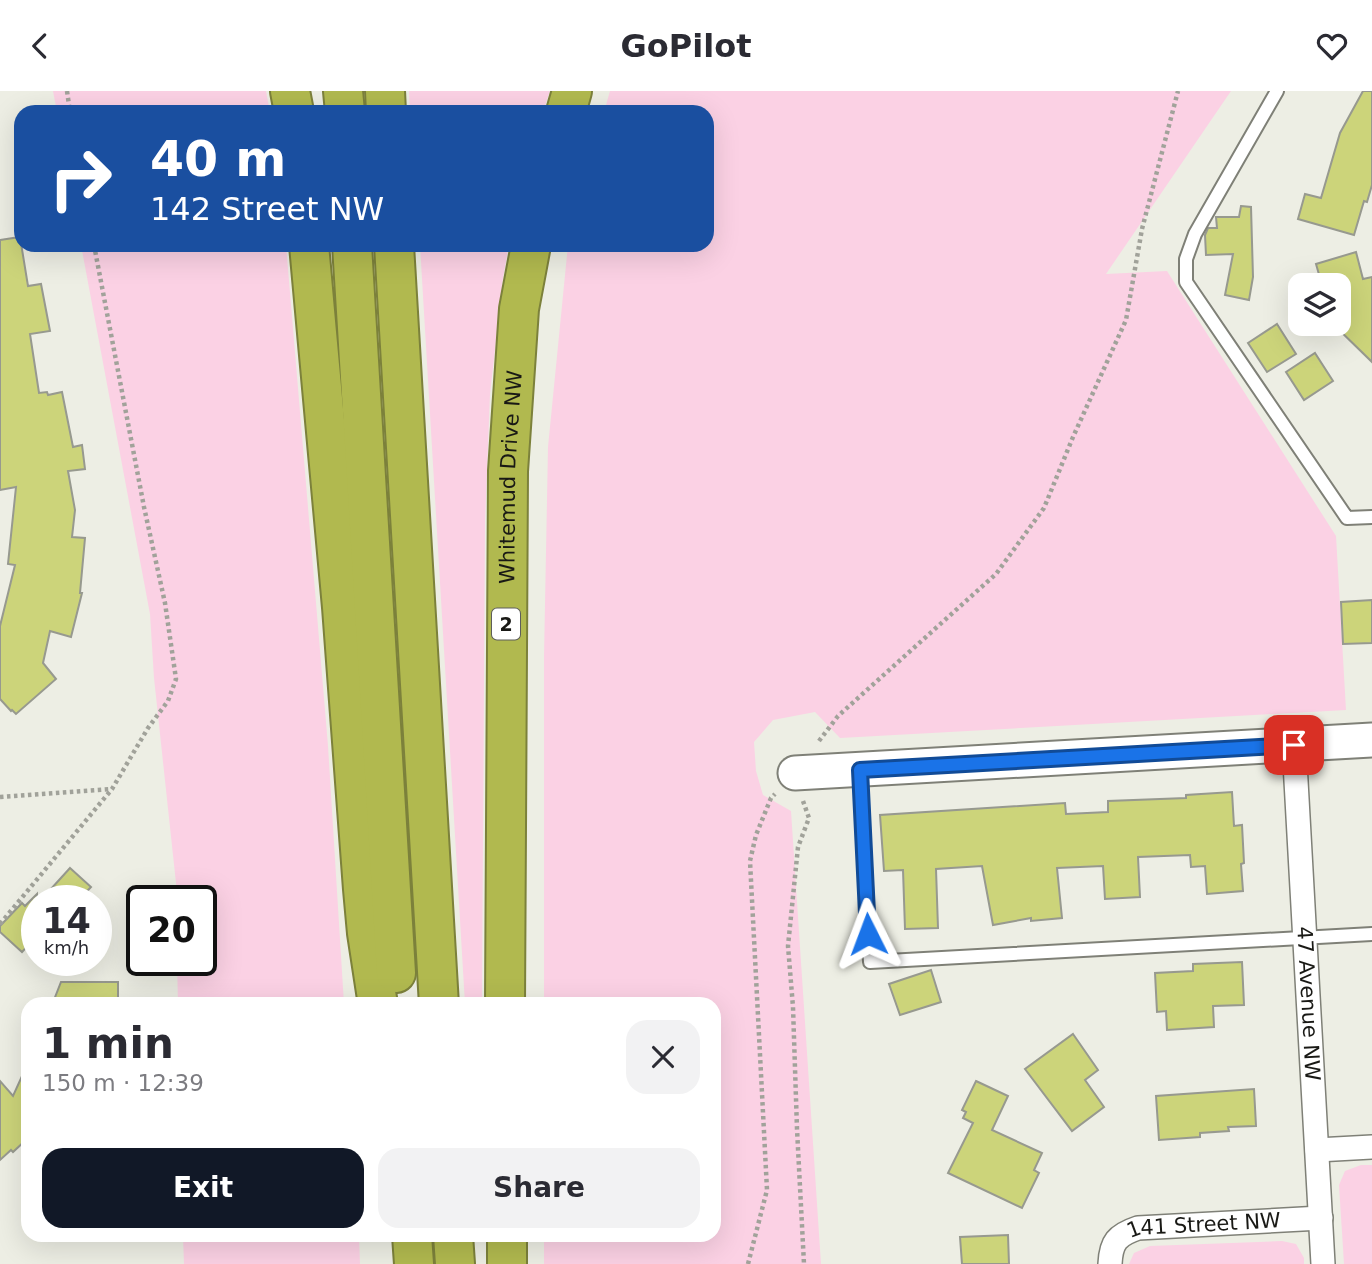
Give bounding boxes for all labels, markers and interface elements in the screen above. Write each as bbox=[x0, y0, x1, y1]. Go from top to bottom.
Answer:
icon: back bbox=[21, 27, 59, 65]
text: GoPilot bbox=[621, 27, 751, 65]
icon: heart bbox=[1313, 27, 1351, 65]
text: 40 m bbox=[150, 131, 286, 188]
icon: right bbox=[35, 133, 126, 224]
text: 142 Street NW bbox=[150, 190, 384, 228]
map controls bbox=[1288, 273, 1351, 336]
button: layers bbox=[1288, 273, 1351, 336]
street label: Whitemud Drive NW bbox=[495, 369, 527, 584]
road number: 2 bbox=[492, 609, 520, 639]
pin bbox=[1264, 715, 1324, 775]
icon: arrive bbox=[1275, 726, 1313, 764]
speed limit sign: 20 bbox=[126, 885, 217, 976]
position arrow bbox=[831, 897, 905, 971]
text: 14 bbox=[42, 901, 91, 941]
street label: 47 Avenue NW bbox=[1292, 926, 1325, 1082]
text: km/h bbox=[44, 937, 89, 958]
text: 1 min bbox=[42, 1019, 174, 1068]
button: close bbox=[626, 1020, 700, 1094]
text: 150 m · 12:39 bbox=[42, 1070, 204, 1096]
button: Exit bbox=[42, 1148, 364, 1228]
button: Share bbox=[378, 1148, 700, 1228]
street label: 141 Street NW bbox=[1123, 1208, 1282, 1243]

